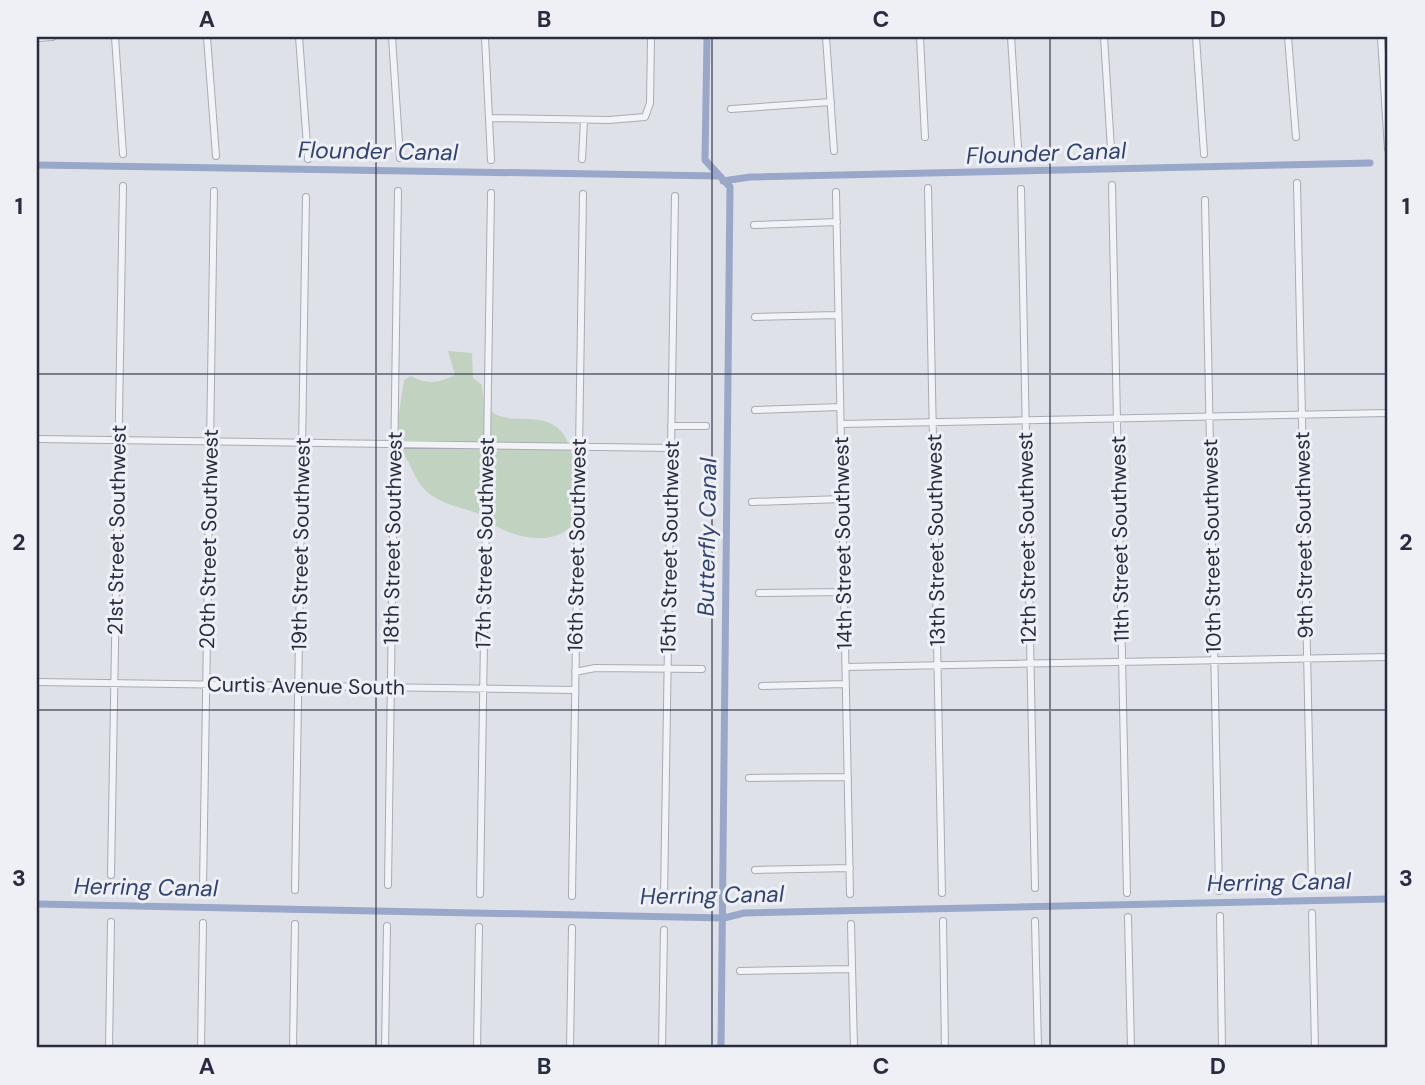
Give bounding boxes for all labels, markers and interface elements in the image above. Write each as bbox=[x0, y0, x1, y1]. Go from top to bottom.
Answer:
text: A bbox=[199, 4, 215, 34]
text: B bbox=[537, 4, 551, 34]
text: C bbox=[873, 4, 889, 34]
text: D bbox=[1210, 4, 1226, 34]
water label: Flounder Canal bbox=[298, 135, 459, 167]
water label: Flounder Canal bbox=[965, 135, 1127, 171]
text: 1 bbox=[15, 191, 23, 221]
text: 1 bbox=[1402, 191, 1410, 221]
street label: 21st Street Southwest bbox=[101, 425, 133, 635]
street label: 20th Street Southwest bbox=[193, 429, 225, 649]
street label: 18th Street Southwest bbox=[377, 431, 409, 645]
street label: 9th Street Southwest bbox=[1288, 431, 1320, 639]
street label: 12th Street Southwest bbox=[1011, 432, 1043, 644]
street label: 13th Street Southwest bbox=[920, 433, 952, 647]
street label: 11th Street Southwest bbox=[1104, 435, 1136, 643]
street label: 14th Street Southwest bbox=[827, 436, 859, 650]
street label: 19th Street Southwest bbox=[285, 437, 317, 651]
street label: 17th Street Southwest bbox=[469, 437, 501, 649]
street label: 16th Street Southwest bbox=[561, 438, 593, 652]
street label: 10th Street Southwest bbox=[1196, 438, 1228, 654]
street label: 15th Street Southwest bbox=[654, 440, 686, 654]
water label: Butterfly Canal bbox=[691, 457, 723, 617]
text: 2 bbox=[12, 527, 26, 557]
text: 2 bbox=[1399, 527, 1413, 557]
street label: Curtis Avenue South bbox=[207, 670, 405, 702]
text: 3 bbox=[12, 863, 26, 893]
text: 3 bbox=[1399, 863, 1413, 893]
water label: Herring Canal bbox=[1207, 866, 1352, 898]
water label: Herring Canal bbox=[74, 871, 219, 903]
water label: Herring Canal bbox=[640, 879, 785, 911]
text: A bbox=[199, 1051, 215, 1081]
text: B bbox=[537, 1051, 551, 1081]
text: C bbox=[873, 1051, 889, 1081]
text: D bbox=[1210, 1051, 1226, 1081]

